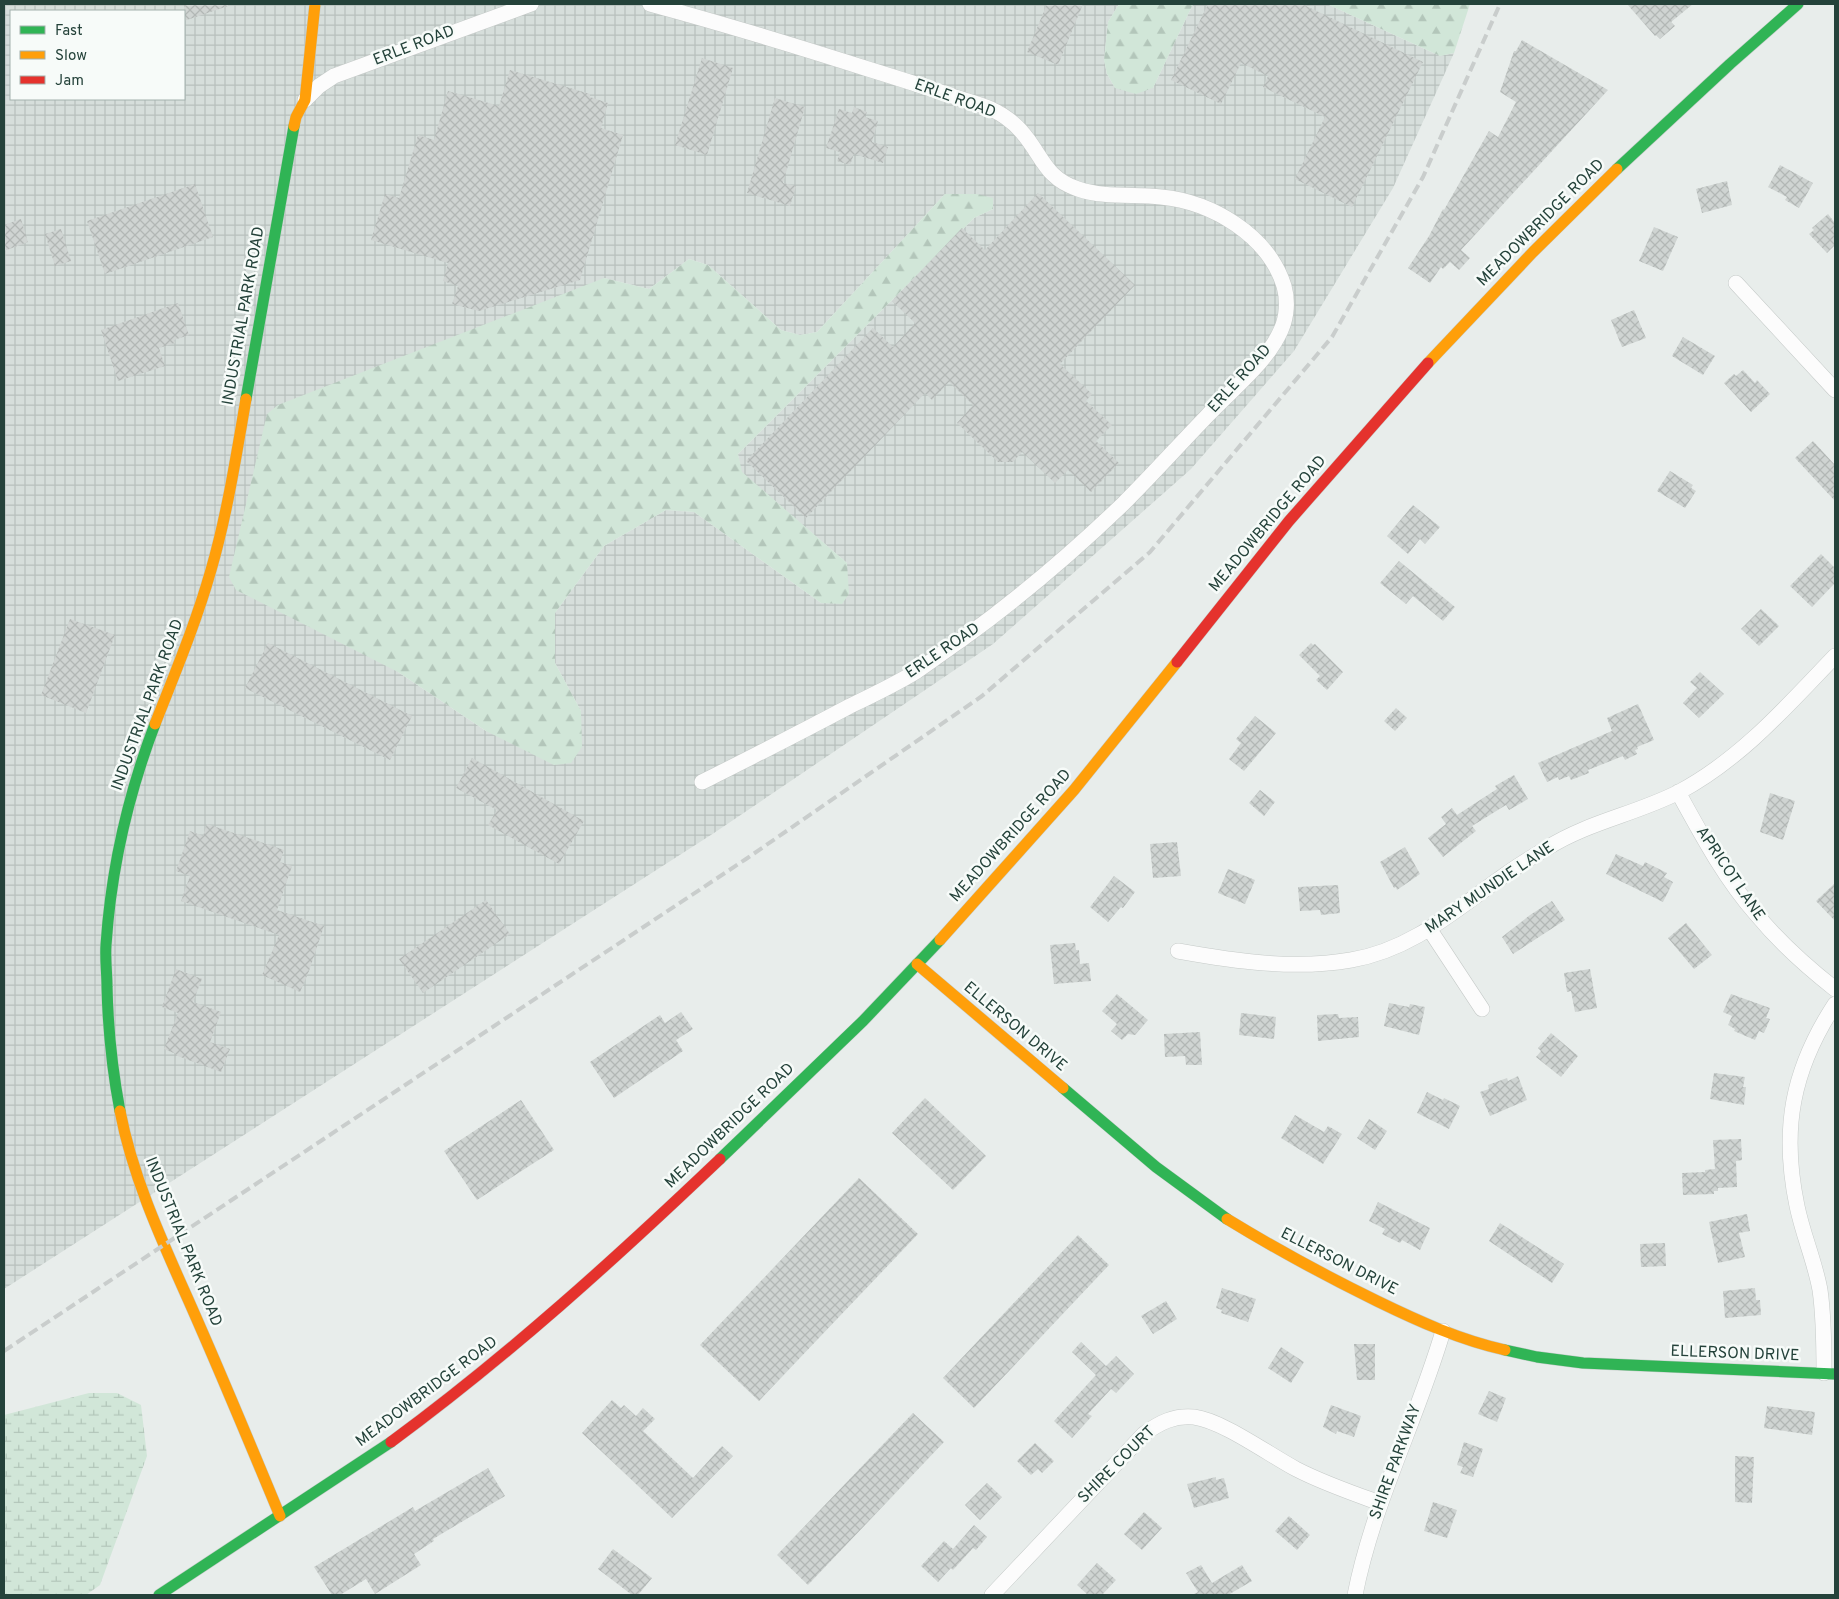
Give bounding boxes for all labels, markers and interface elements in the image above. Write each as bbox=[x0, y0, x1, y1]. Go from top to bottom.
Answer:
legend bbox=[10, 10, 185, 100]
street label: ERLE ROAD bbox=[371, 21, 457, 71]
text: Fast bbox=[55, 22, 83, 41]
text: Slow bbox=[55, 47, 87, 66]
text: Jam bbox=[55, 72, 84, 91]
street label: ERLE ROAD bbox=[911, 75, 999, 123]
street label: MEADOWBRIDGE ROAD bbox=[1473, 155, 1609, 291]
street label: INDUSTRIAL PARK ROAD bbox=[218, 225, 270, 407]
street label: ERLE ROAD bbox=[1204, 341, 1276, 417]
street label: MEADOWBRIDGE ROAD bbox=[1205, 452, 1331, 596]
street label: INDUSTRIAL PARK ROAD bbox=[108, 617, 188, 793]
street label: ERLE ROAD bbox=[902, 619, 984, 683]
street label: MEADOWBRIDGE ROAD bbox=[946, 765, 1076, 907]
street label: APRICOT LANE bbox=[1691, 823, 1769, 925]
street label: MARY MUNDIE LANE bbox=[1422, 837, 1558, 939]
street label: ELLERSON DRIVE bbox=[959, 978, 1071, 1076]
street label: MEADOWBRIDGE ROAD bbox=[661, 1059, 799, 1193]
street label: INDUSTRIAL PARK ROAD bbox=[140, 1154, 226, 1330]
street label: ELLERSON DRIVE bbox=[1277, 1224, 1401, 1300]
street label: MEADOWBRIDGE ROAD bbox=[352, 1332, 502, 1452]
street label: ELLERSON DRIVE bbox=[1670, 1342, 1800, 1366]
street label: SHIRE PARKWAY bbox=[1366, 1401, 1426, 1523]
street label: SHIRE COURT bbox=[1074, 1422, 1160, 1508]

